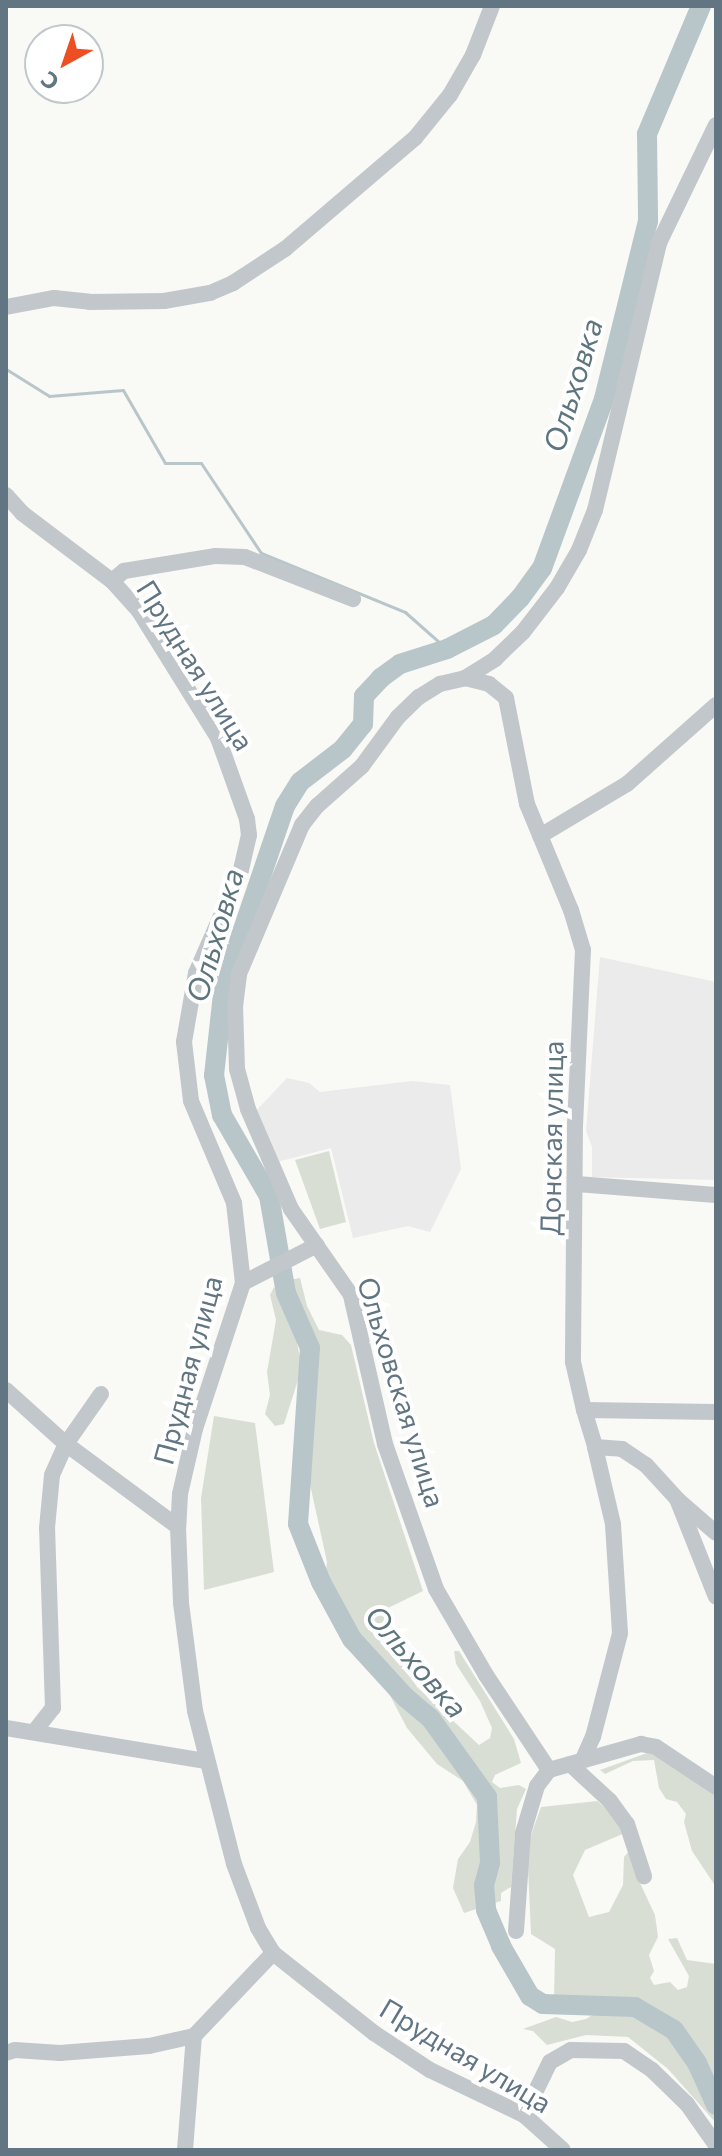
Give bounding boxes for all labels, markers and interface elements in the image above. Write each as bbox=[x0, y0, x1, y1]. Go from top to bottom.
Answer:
north arrow bbox=[24, 24, 104, 104]
text: С bbox=[35, 66, 64, 96]
water label: Ольховка bbox=[535, 314, 609, 456]
street label: Прудная улица bbox=[130, 574, 262, 756]
water label: Ольховка bbox=[178, 864, 250, 1006]
street label: Донская улица bbox=[533, 1040, 569, 1236]
street label: Прудная улица bbox=[146, 1272, 228, 1468]
street label: Ольховская улица bbox=[351, 1273, 453, 1511]
water label: Ольховка bbox=[358, 1597, 476, 1725]
street label: Прудная улица bbox=[374, 1991, 558, 2119]

